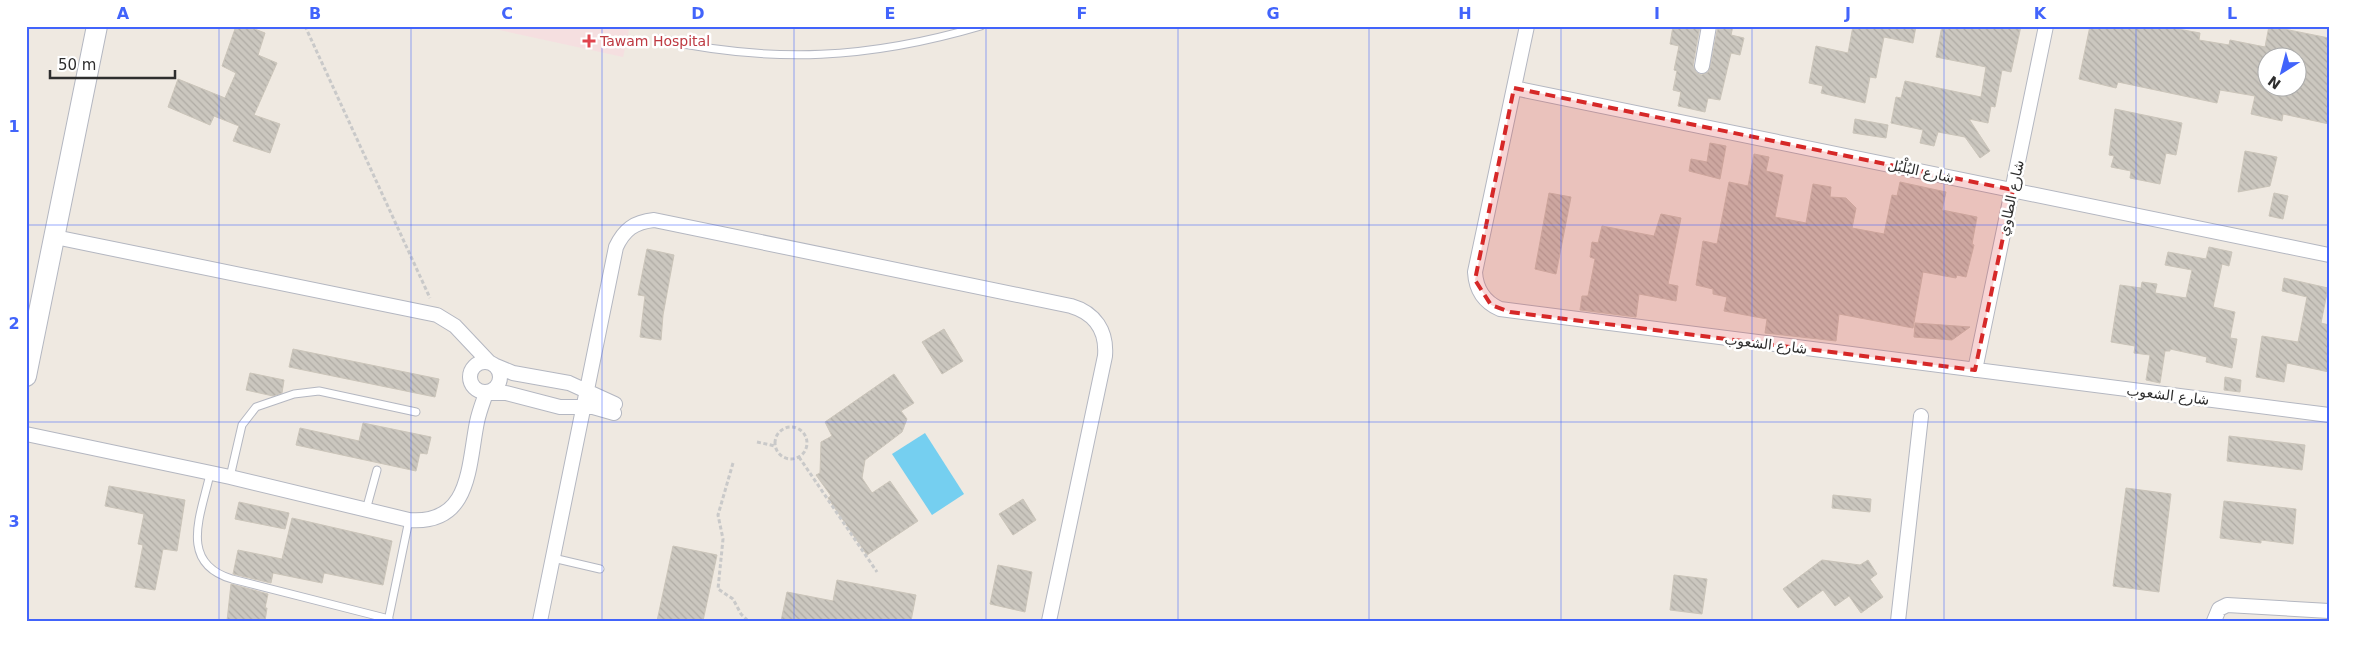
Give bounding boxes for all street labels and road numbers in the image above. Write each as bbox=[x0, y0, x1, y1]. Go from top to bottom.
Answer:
street label: شارع البُلْبُل bbox=[1886, 154, 1956, 187]
street label: شارع الطاوي bbox=[1995, 159, 2028, 238]
street label: شارع الشعوب bbox=[1724, 331, 1808, 358]
street label: شارع الشعوب bbox=[2126, 382, 2210, 409]

